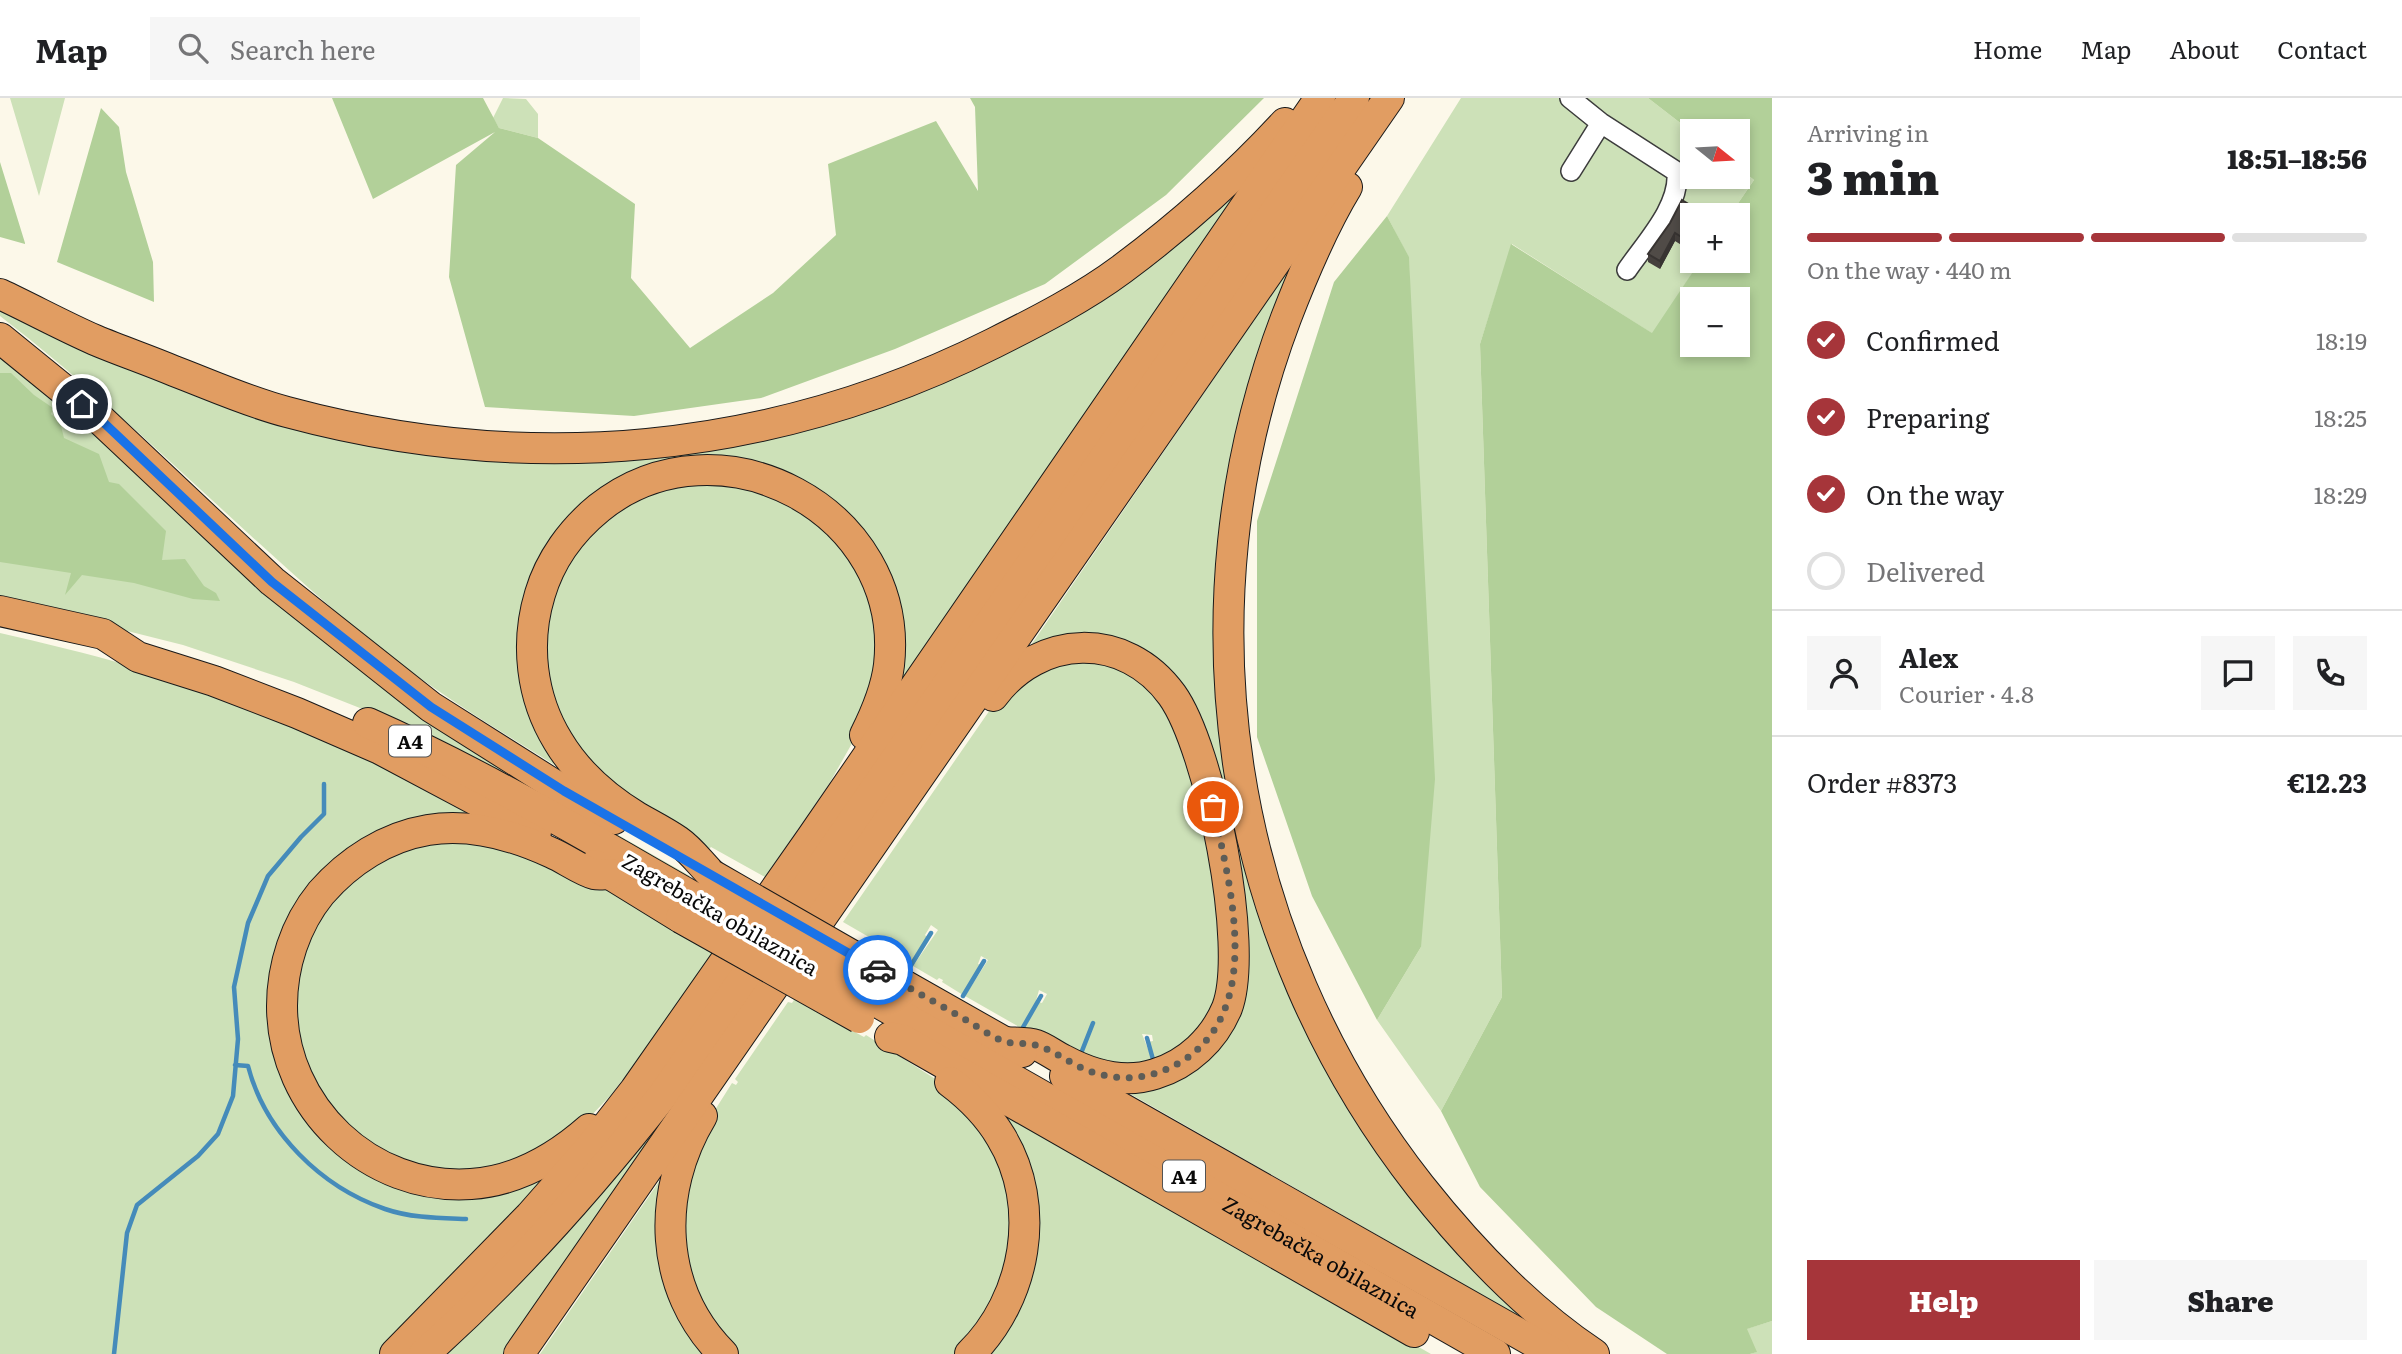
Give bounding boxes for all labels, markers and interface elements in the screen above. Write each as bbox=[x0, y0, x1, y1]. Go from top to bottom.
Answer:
search box bbox=[150, 17, 640, 80]
text: Map bbox=[35, 24, 108, 73]
icon: search bbox=[174, 29, 212, 67]
text: Search here bbox=[230, 29, 376, 68]
text: Home bbox=[1973, 31, 2042, 66]
text: Map bbox=[2080, 31, 2131, 66]
text: About bbox=[2169, 31, 2239, 66]
text: Contact bbox=[2277, 31, 2367, 66]
text: Arriving in bbox=[1807, 115, 1929, 149]
north arrow bbox=[1680, 119, 1750, 189]
map controls bbox=[1680, 119, 1750, 357]
text: 18:51–18:56 bbox=[2227, 138, 2367, 177]
text: 3 min bbox=[1807, 141, 1939, 209]
button: + bbox=[1680, 203, 1750, 273]
text: On the way · 440 m bbox=[1807, 252, 2012, 286]
button: − bbox=[1680, 287, 1750, 357]
text: Confirmed bbox=[1866, 320, 2000, 359]
icon: check bbox=[1807, 321, 1845, 359]
text: 18:19 bbox=[2316, 323, 2367, 357]
pin bbox=[52, 374, 112, 434]
icon: home bbox=[63, 385, 101, 423]
text: Preparing bbox=[1866, 397, 1989, 436]
icon: check bbox=[1807, 398, 1845, 436]
text: 18:25 bbox=[2314, 400, 2367, 434]
text: On the way bbox=[1866, 474, 2004, 513]
icon: check bbox=[1807, 475, 1845, 513]
text: 18:29 bbox=[2314, 477, 2367, 511]
text: Delivered bbox=[1866, 551, 1985, 590]
button: person bbox=[1807, 636, 1881, 710]
button: chat bbox=[2201, 636, 2275, 710]
button: phone bbox=[2293, 636, 2367, 710]
text: Alex bbox=[1899, 637, 1958, 676]
text: Courier · 4.8 bbox=[1899, 676, 2034, 710]
road number: A4 bbox=[389, 726, 431, 756]
text: Order #8373 bbox=[1807, 762, 1957, 801]
text: €12.23 bbox=[2287, 762, 2367, 801]
pin bbox=[1183, 777, 1243, 837]
icon: bag bbox=[1194, 788, 1232, 826]
street label: Zagrebačka obilaznica bbox=[617, 844, 825, 982]
courier bbox=[843, 935, 913, 1005]
icon: car bbox=[859, 951, 897, 989]
road number: A4 bbox=[1163, 1160, 1205, 1192]
street label: Zagrebačka obilaznica bbox=[1218, 1187, 1427, 1324]
button: Help bbox=[1807, 1260, 2080, 1340]
button: Share bbox=[2094, 1260, 2367, 1340]

